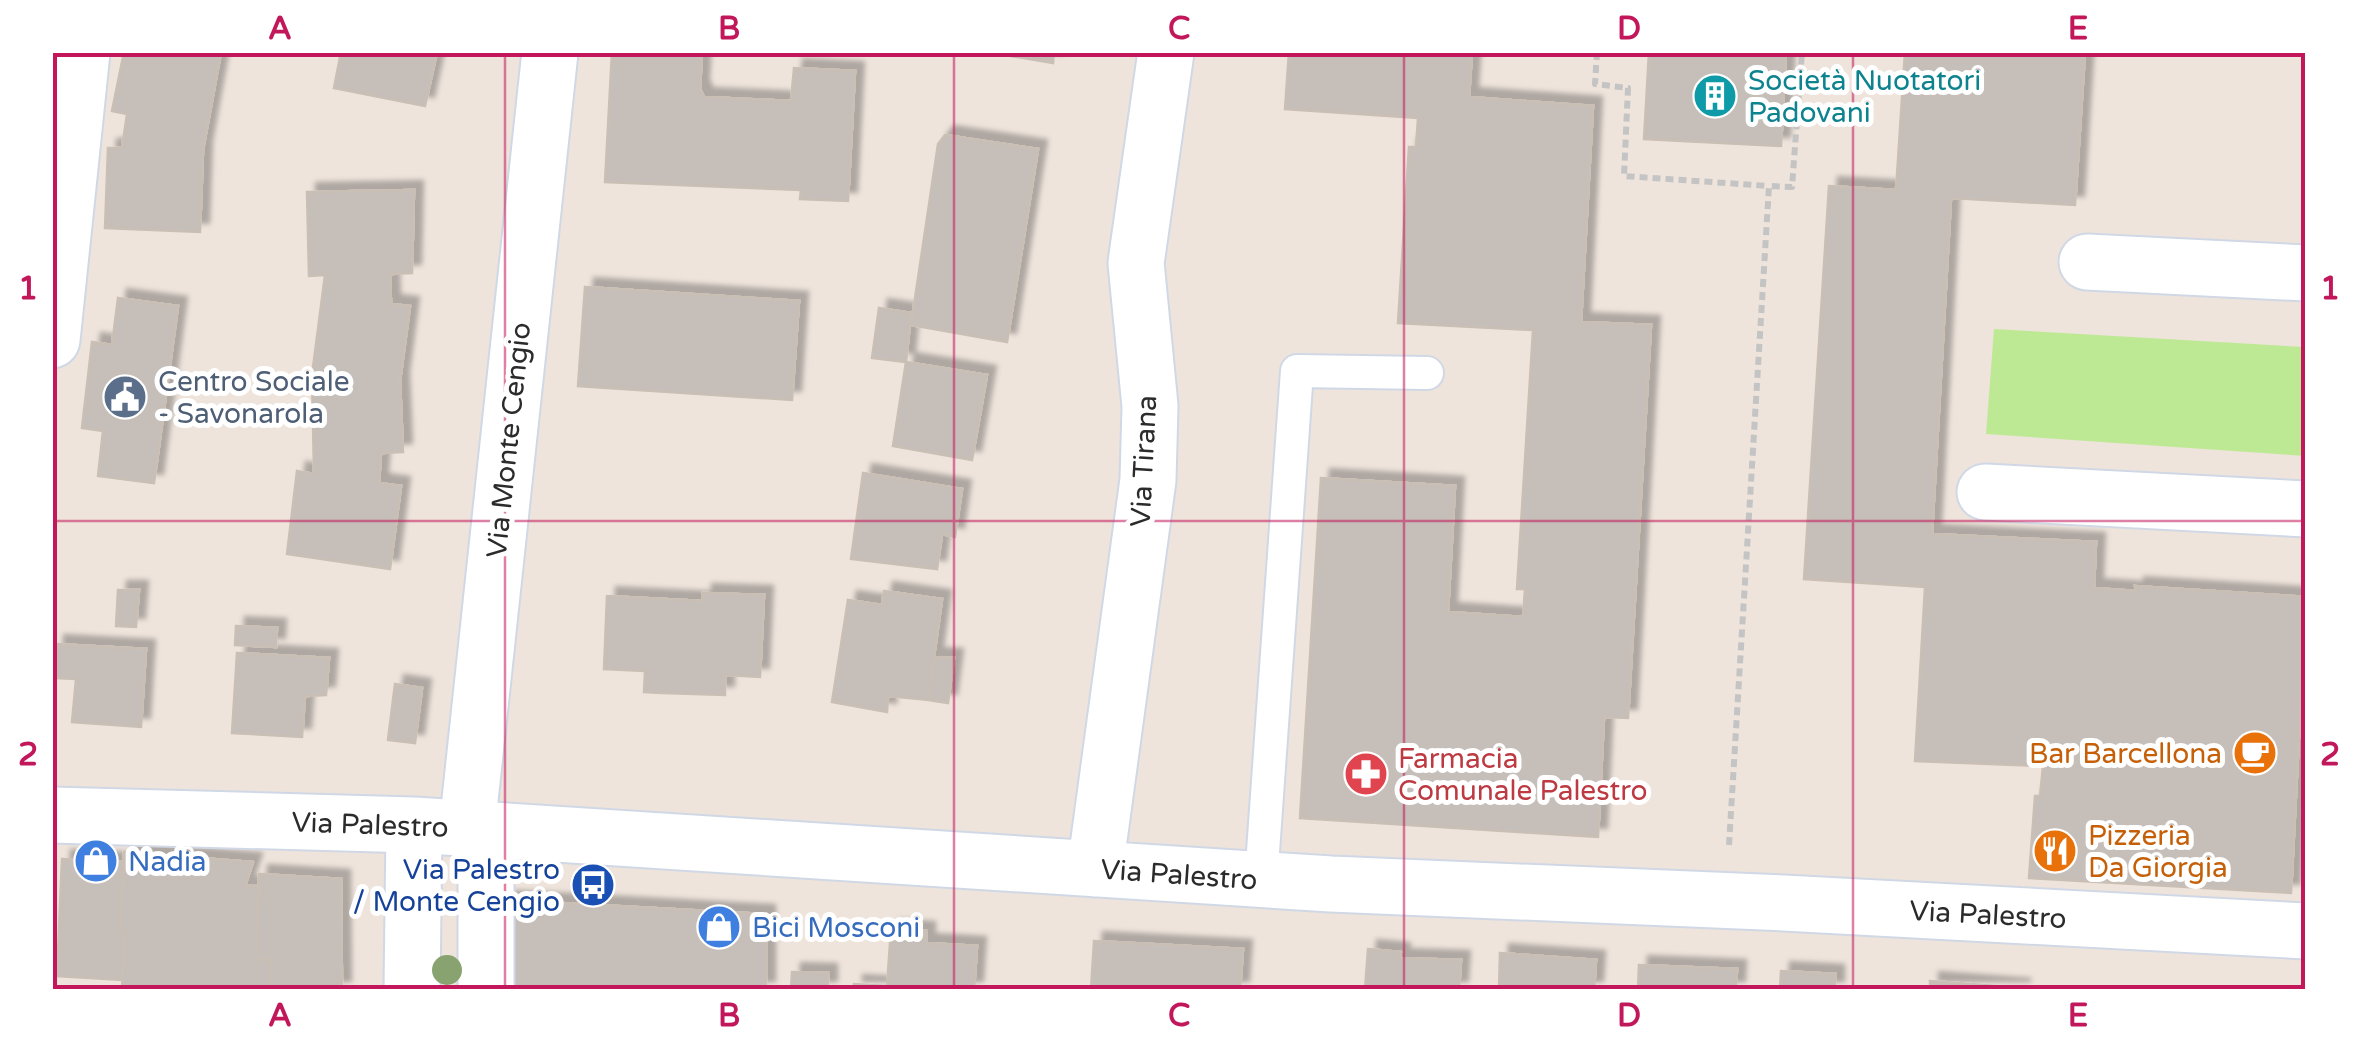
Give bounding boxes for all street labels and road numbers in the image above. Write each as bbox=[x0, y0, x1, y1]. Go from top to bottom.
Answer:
street label: Via Monte Cengio bbox=[480, 321, 538, 560]
street label: Via Tirana bbox=[1124, 394, 1164, 528]
street label: Via Palestro bbox=[291, 805, 449, 845]
street label: Via Palestro bbox=[1099, 853, 1258, 897]
street label: Via Palestro bbox=[1909, 894, 2067, 936]

